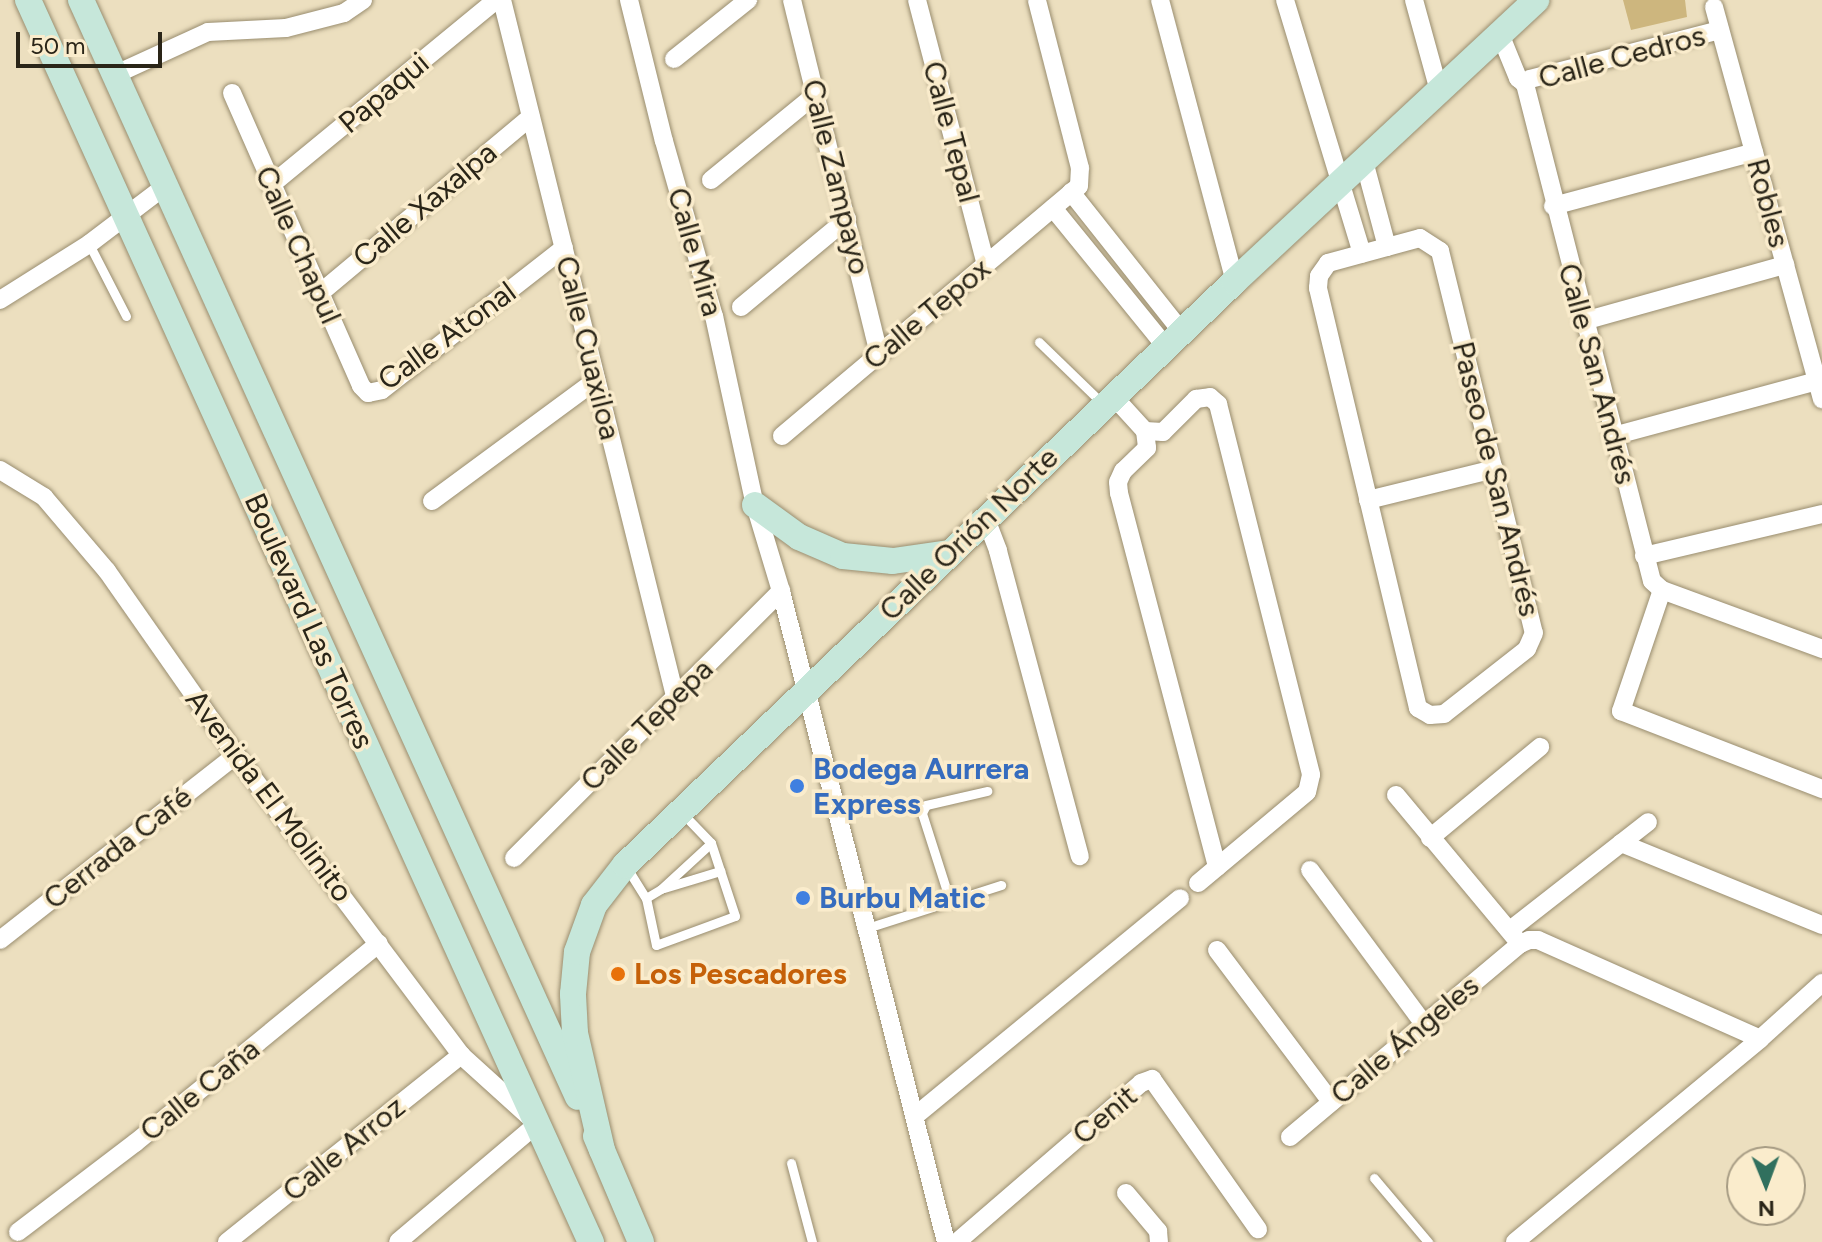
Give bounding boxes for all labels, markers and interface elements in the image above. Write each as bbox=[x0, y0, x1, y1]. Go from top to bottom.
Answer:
scale bar bbox=[20, 16, 166, 66]
street label: Calle Cedros bbox=[1535, 17, 1709, 97]
text: 50 m bbox=[30, 31, 86, 60]
street label: Papaqui bbox=[332, 45, 436, 141]
street label: Calle Tepal bbox=[915, 57, 987, 207]
street label: Calle Zampayo bbox=[794, 76, 878, 278]
street label: Calle Xaxalpa bbox=[346, 135, 504, 275]
street label: Robles bbox=[1739, 155, 1797, 251]
street label: Calle Chapul bbox=[247, 161, 349, 329]
street label: Calle Mira bbox=[660, 184, 730, 320]
street label: Calle Tepox bbox=[856, 251, 998, 377]
street label: Calle Cuaxiloa bbox=[548, 252, 628, 444]
street label: Calle San Andrés bbox=[1550, 260, 1644, 488]
street label: Calle Atonal bbox=[371, 274, 523, 398]
street label: Paseo de San Andrés bbox=[1444, 338, 1548, 620]
street label: Calle Orión Norte bbox=[872, 440, 1066, 628]
street label: Boulevard Las Torres bbox=[236, 488, 382, 754]
street label: Calle Tepepa bbox=[573, 651, 721, 799]
street label: Avenida El Molinito bbox=[178, 683, 360, 909]
place label: Bodega Aurrera Express bbox=[813, 751, 1030, 822]
marker: Bodega Aurrera Express bbox=[788, 777, 806, 795]
street label: Cerrada Café bbox=[37, 779, 199, 917]
place label: Burbu Matic bbox=[819, 880, 986, 916]
marker: Burbu Matic bbox=[794, 889, 812, 907]
place label: Los Pescadores bbox=[634, 956, 847, 992]
marker: Los Pescadores bbox=[609, 965, 627, 983]
street label: Calle Ángeles bbox=[1324, 968, 1486, 1112]
street label: Calle Caña bbox=[133, 1031, 267, 1149]
street label: Cenit bbox=[1065, 1078, 1145, 1152]
street label: Calle Arroz bbox=[276, 1089, 412, 1209]
north arrow bbox=[1726, 1146, 1806, 1226]
text: N bbox=[1758, 1195, 1775, 1222]

